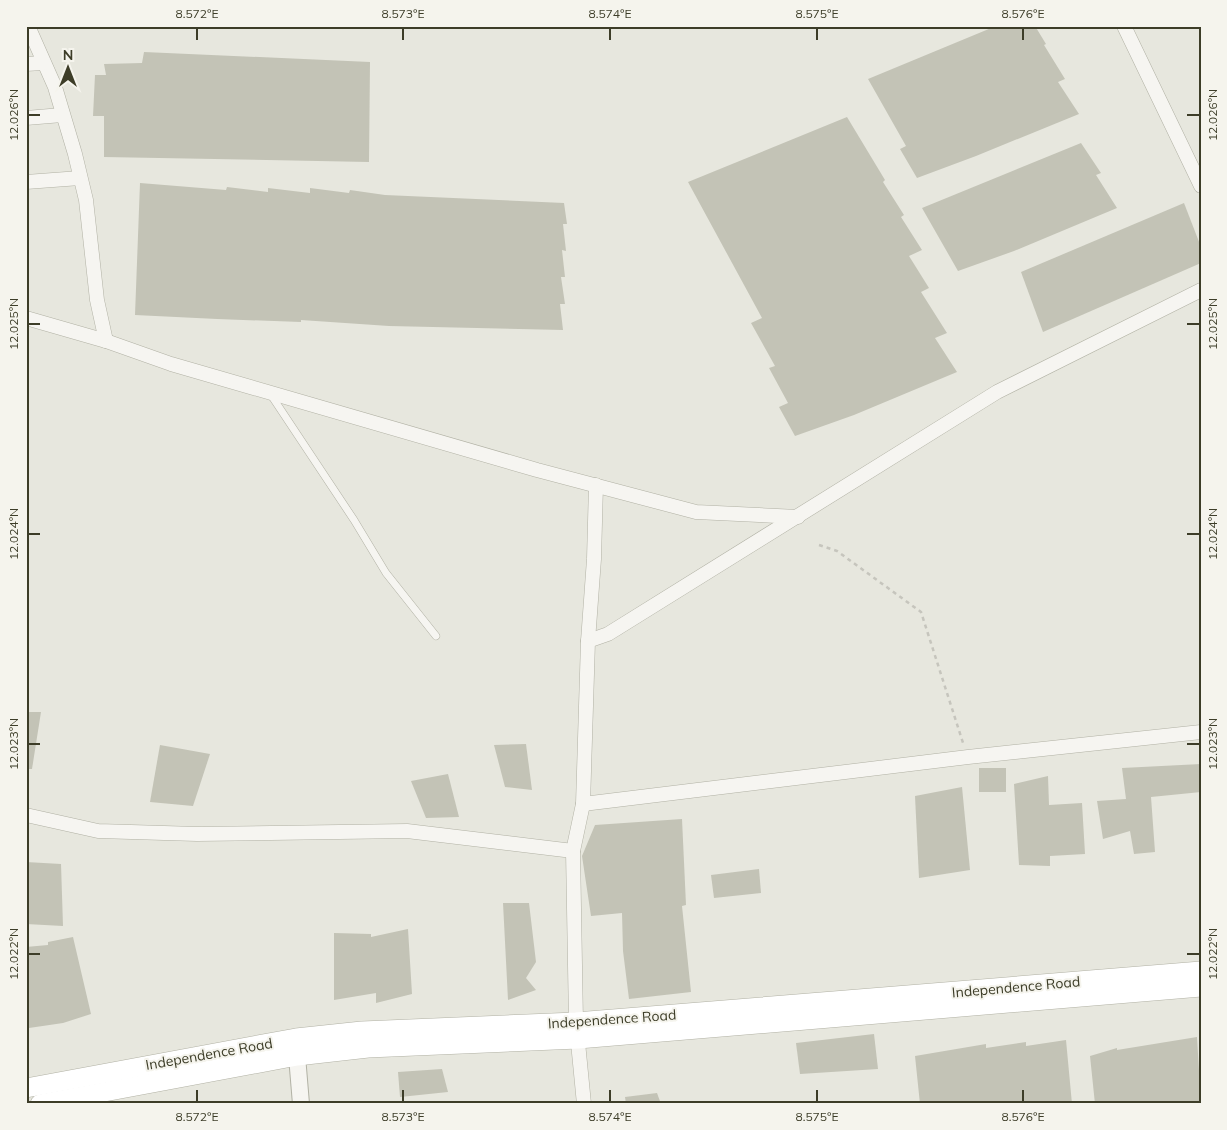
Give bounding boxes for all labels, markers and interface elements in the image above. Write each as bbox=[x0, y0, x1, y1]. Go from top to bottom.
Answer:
text: 8.572°E bbox=[175, 6, 219, 21]
text: 8.573°E bbox=[381, 6, 425, 21]
text: 8.574°E bbox=[588, 6, 632, 21]
text: 8.575°E bbox=[795, 6, 839, 21]
text: 8.576°E bbox=[1001, 6, 1045, 21]
north arrow bbox=[42, 42, 92, 92]
text: N bbox=[63, 46, 73, 64]
text: 12.026°N bbox=[6, 89, 21, 141]
text: 12.026°N bbox=[1205, 89, 1220, 141]
text: 12.025°N bbox=[6, 298, 21, 350]
text: 12.025°N bbox=[1205, 298, 1220, 350]
text: 12.024°N bbox=[6, 508, 21, 560]
text: 12.024°N bbox=[1205, 508, 1220, 560]
text: 12.023°N bbox=[6, 718, 21, 770]
text: 12.023°N bbox=[1205, 718, 1220, 770]
text: 12.022°N bbox=[6, 928, 21, 980]
text: 12.022°N bbox=[1205, 928, 1220, 980]
street label: Independence Road bbox=[951, 972, 1081, 1002]
street label: Independence Road bbox=[547, 1006, 677, 1032]
street label: Independence Road bbox=[144, 1034, 274, 1074]
text: 8.572°E bbox=[175, 1109, 219, 1124]
text: 8.573°E bbox=[381, 1109, 425, 1124]
text: 8.574°E bbox=[588, 1109, 632, 1124]
text: 8.575°E bbox=[795, 1109, 839, 1124]
text: 8.576°E bbox=[1001, 1109, 1045, 1124]

